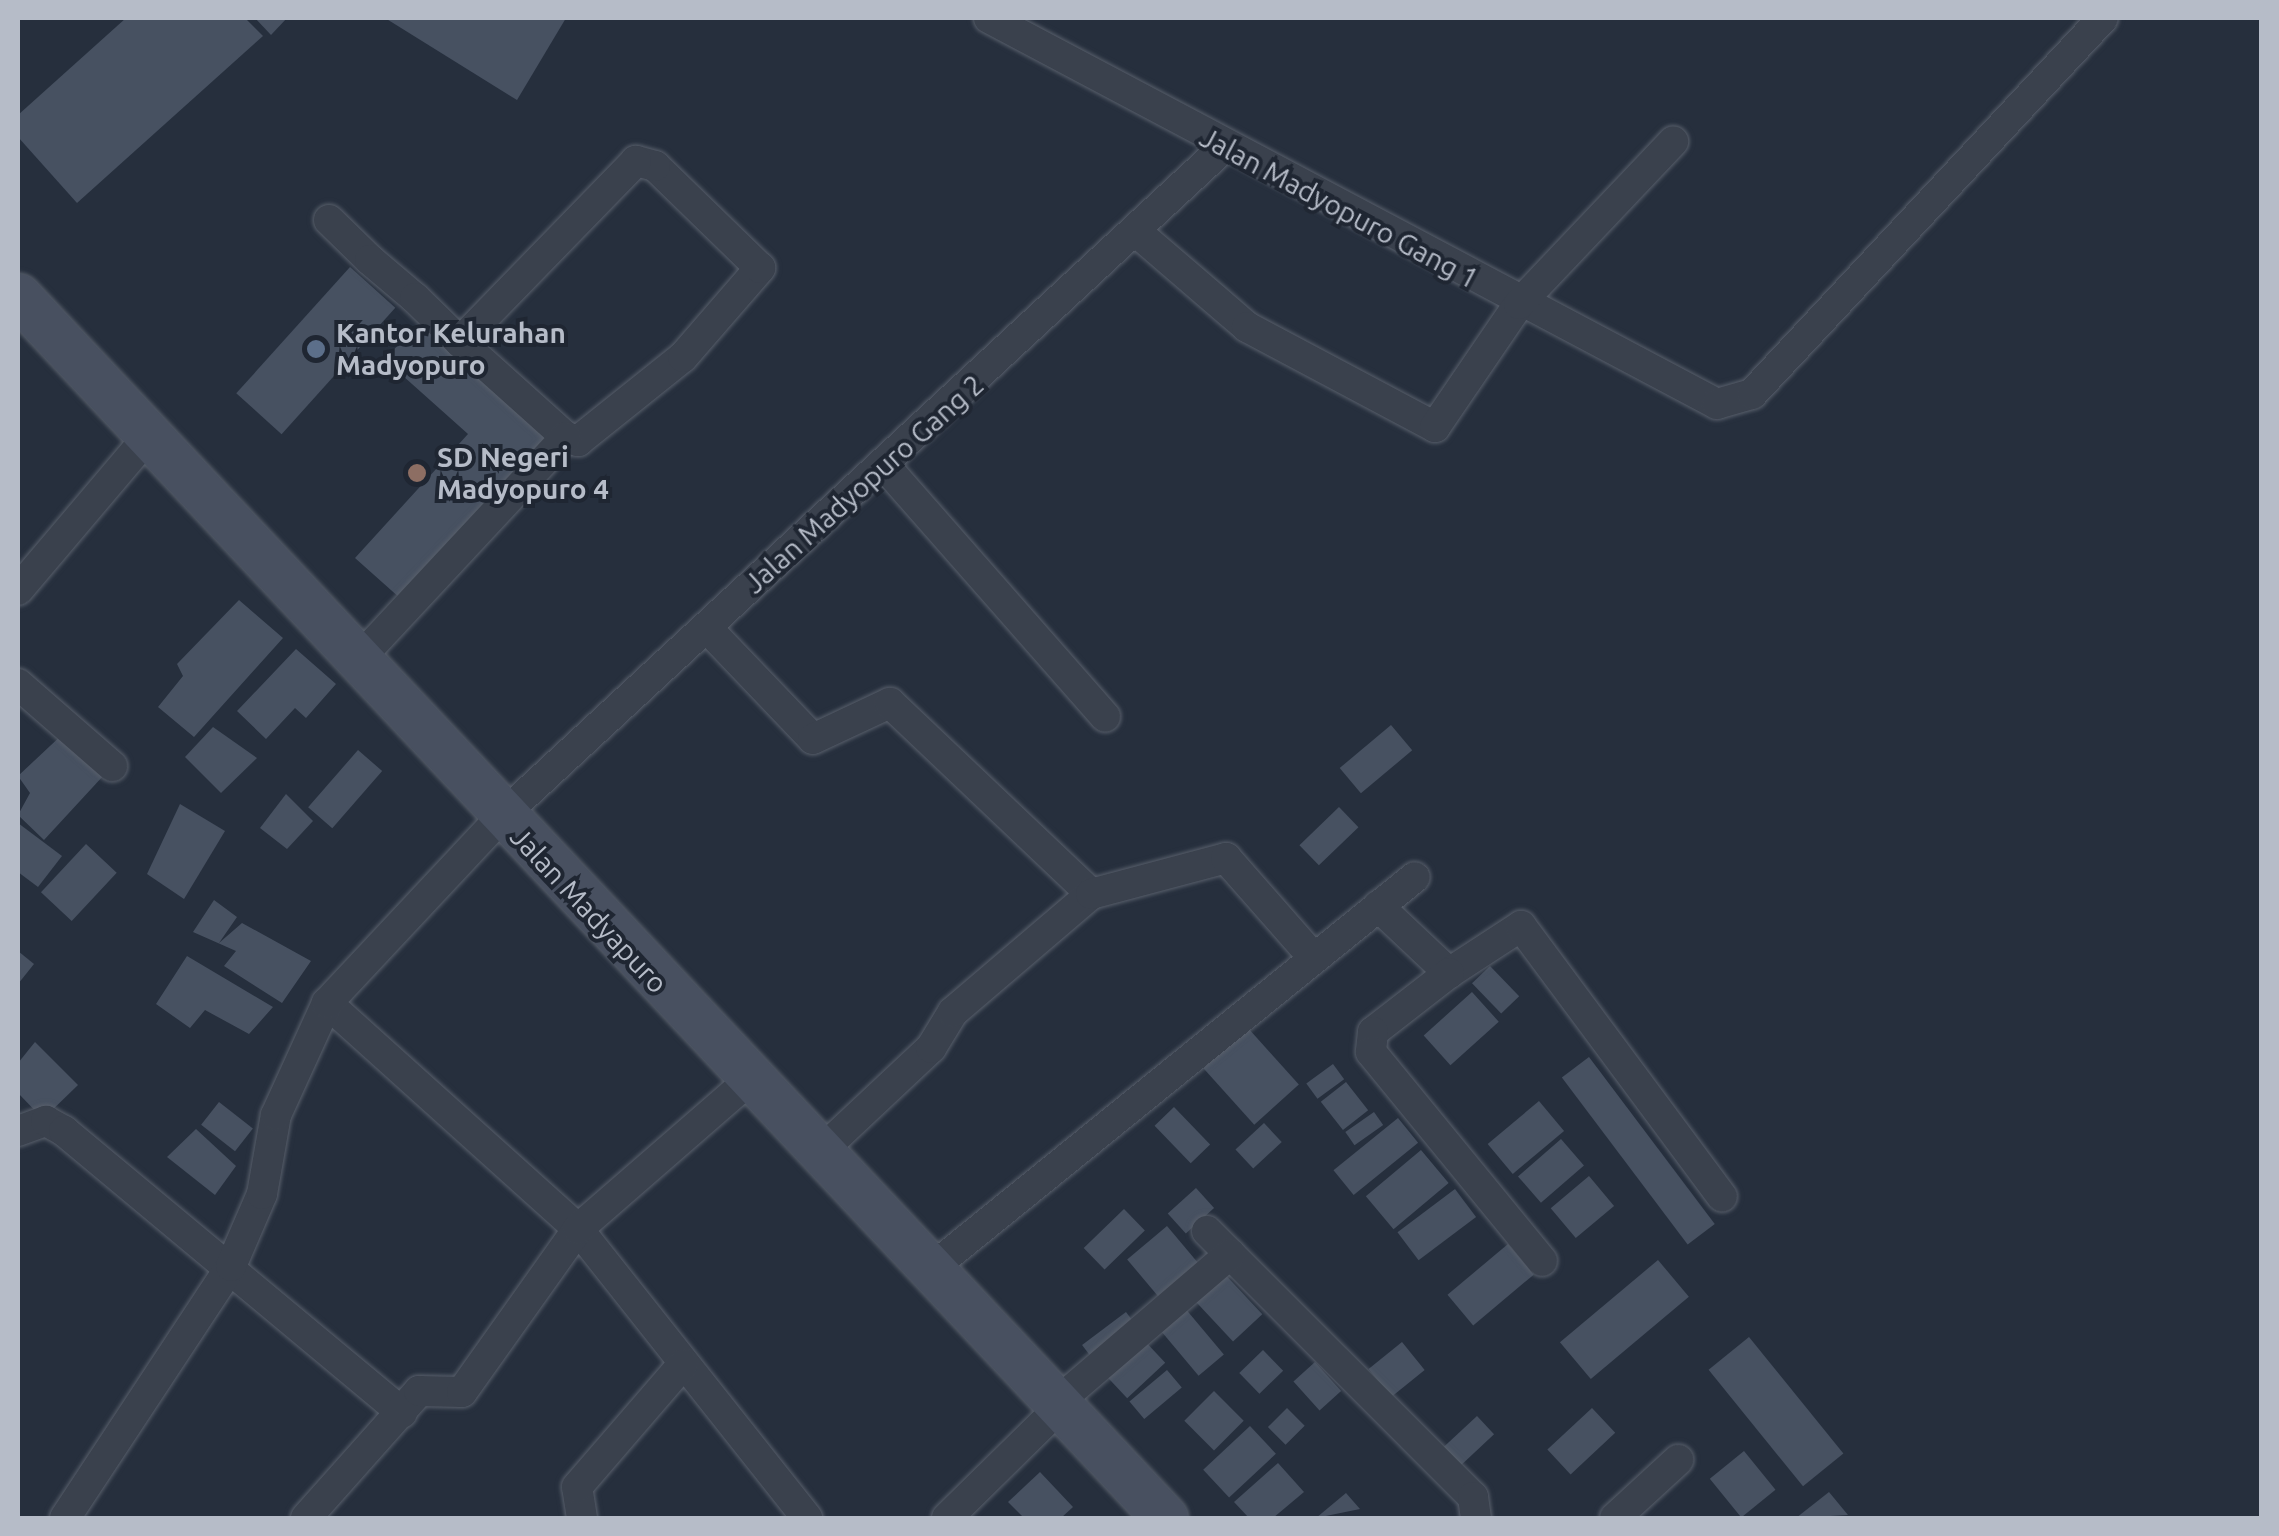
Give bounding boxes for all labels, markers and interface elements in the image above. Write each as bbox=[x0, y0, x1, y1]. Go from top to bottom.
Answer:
street label: Jalan Madyopuro Gang 1 bbox=[1194, 120, 1484, 296]
place label: Kantor Kelurahan Madyopuro bbox=[336, 316, 566, 382]
marker: Kantor Kelurahan Madyopuro bbox=[305, 338, 327, 360]
street label: Jalan Madyopuro Gang 2 bbox=[737, 368, 991, 600]
place label: SD Negeri Madyopuro 4 bbox=[437, 440, 609, 506]
marker: SD Negeri Madyopuro 4 bbox=[406, 462, 428, 484]
street label: Jalan Madyapuro bbox=[504, 820, 674, 1000]

